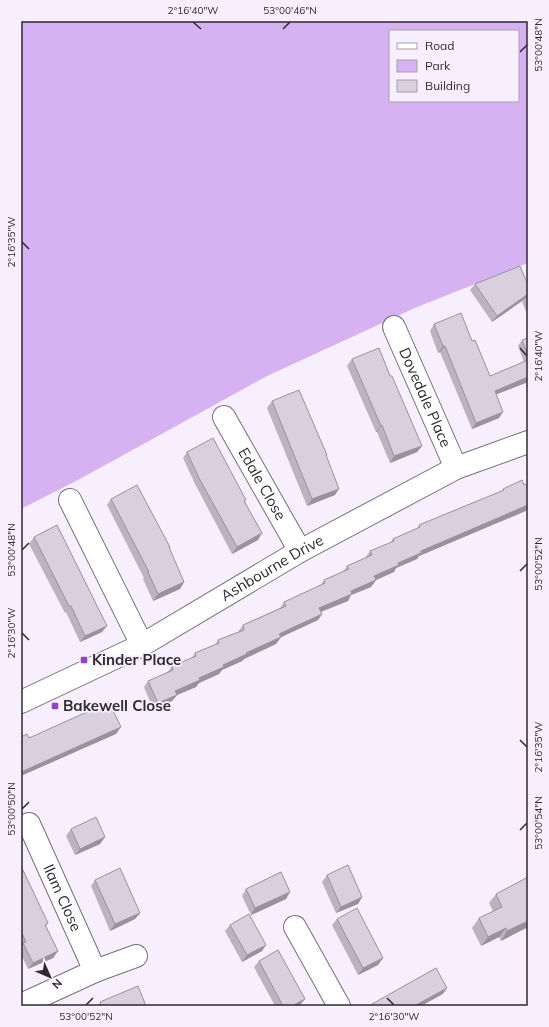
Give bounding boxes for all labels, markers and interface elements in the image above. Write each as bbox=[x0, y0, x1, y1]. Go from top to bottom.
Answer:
text: 2°16'40"W bbox=[168, 4, 218, 17]
text: 53°00'46"N bbox=[263, 4, 317, 17]
text: 53°00'48"N bbox=[532, 18, 545, 72]
legend bbox=[389, 30, 519, 102]
text: Road bbox=[425, 38, 454, 53]
text: Park bbox=[425, 58, 451, 73]
text: Building bbox=[425, 78, 470, 93]
text: 2°16'35"W bbox=[5, 217, 18, 267]
text: 2°16'40"W bbox=[532, 331, 545, 381]
street label: Dovedale Place bbox=[395, 344, 456, 450]
street label: Edale Close bbox=[234, 444, 291, 523]
text: 53°00'48"N bbox=[5, 523, 18, 577]
street label: Ashbourne Drive bbox=[217, 530, 327, 605]
text: 53°00'52"N bbox=[532, 537, 545, 591]
text: 2°16'30"W bbox=[5, 608, 18, 658]
place label: Kinder Place bbox=[92, 650, 181, 669]
marker: Kinder Place bbox=[79, 655, 89, 665]
place label: Bakewell Close bbox=[63, 696, 171, 715]
marker: Bakewell Close bbox=[50, 701, 60, 711]
text: 2°16'35"W bbox=[532, 722, 545, 772]
text: 53°00'50"N bbox=[5, 782, 18, 836]
text: 53°00'54"N bbox=[532, 796, 545, 850]
street label: Ilam Close bbox=[39, 861, 86, 934]
north arrow bbox=[30, 957, 70, 997]
text: N bbox=[49, 976, 65, 992]
text: 53°00'52"N bbox=[59, 1010, 113, 1023]
text: 2°16'30"W bbox=[369, 1010, 419, 1023]

